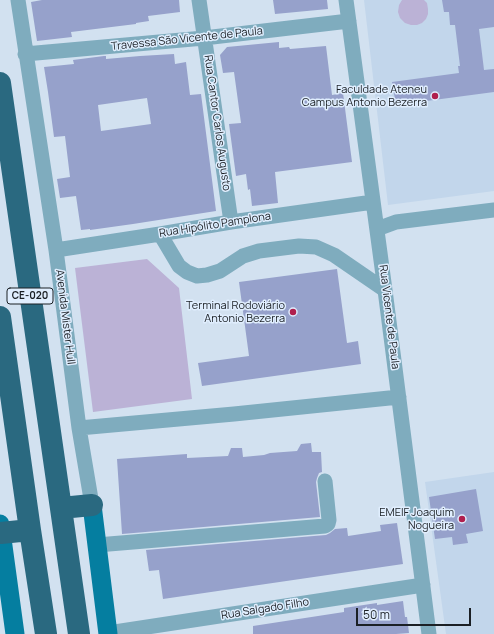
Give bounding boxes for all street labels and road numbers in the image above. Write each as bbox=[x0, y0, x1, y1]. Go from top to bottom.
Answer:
street label: Travessa São Vicente de Paula bbox=[111, 24, 263, 54]
street label: Rua Cantor Carlos Augusto bbox=[201, 54, 233, 192]
street label: Rua Hipólito Pamplona bbox=[158, 210, 272, 240]
street label: Rua Vicente de Paula bbox=[376, 264, 402, 370]
street label: Avenida Mister Hull bbox=[53, 269, 77, 365]
road number: CE-020 bbox=[7, 288, 53, 304]
street label: Rua Salgado Filho bbox=[220, 596, 310, 622]

